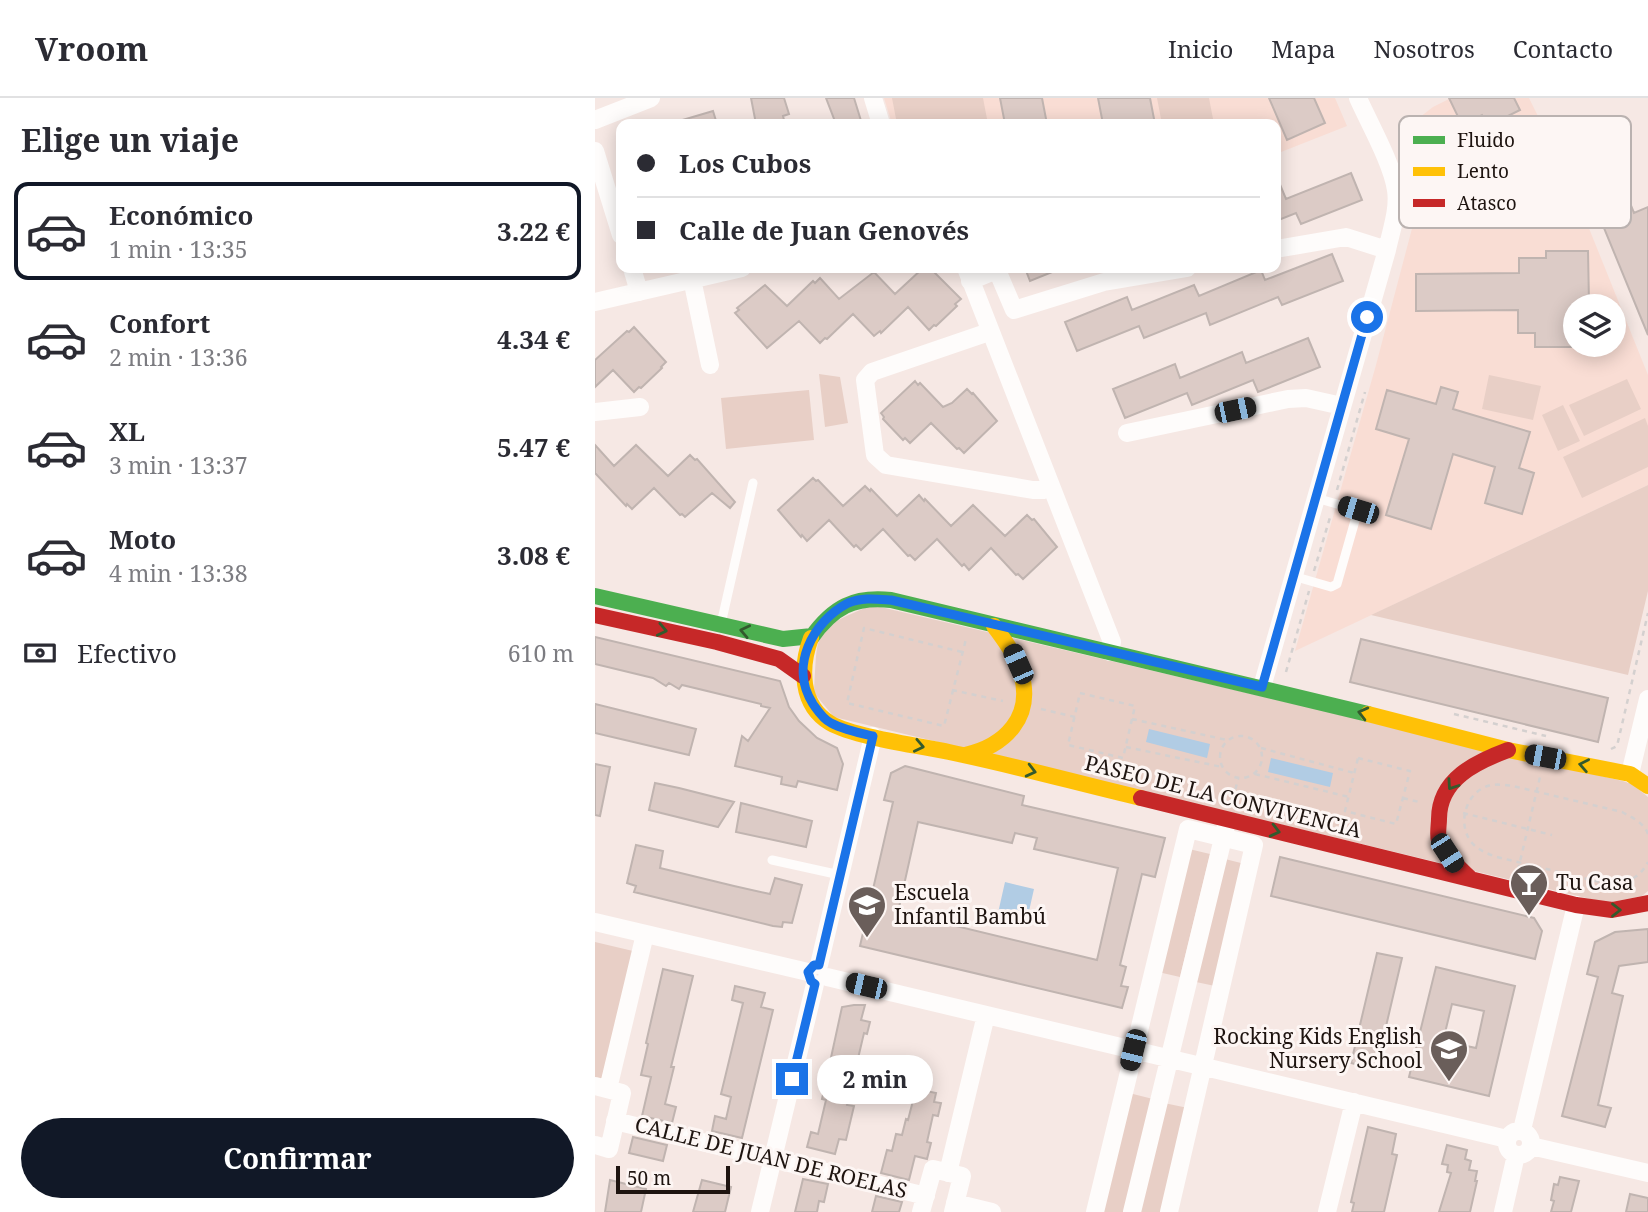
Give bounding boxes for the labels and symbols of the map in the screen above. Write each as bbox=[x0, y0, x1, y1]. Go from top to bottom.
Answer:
legend bbox=[1399, 116, 1631, 228]
text: Fluido bbox=[1457, 127, 1515, 153]
text: Lento bbox=[1457, 158, 1509, 184]
text: Atasco bbox=[1457, 190, 1517, 216]
route start bbox=[1351, 301, 1383, 333]
car bbox=[1213, 395, 1258, 425]
car bbox=[1335, 494, 1382, 526]
one-way arrow bbox=[656, 622, 668, 636]
one-way arrow bbox=[739, 625, 751, 639]
car bbox=[1000, 641, 1037, 687]
one-way arrow bbox=[1357, 707, 1369, 721]
one-way arrow bbox=[912, 737, 924, 752]
car bbox=[1523, 743, 1568, 771]
street label: PASEO DE LA CONVIVENCIA bbox=[1082, 748, 1365, 844]
one-way arrow bbox=[1578, 759, 1590, 774]
one-way arrow bbox=[1024, 763, 1036, 778]
one-way arrow bbox=[1448, 777, 1461, 790]
one-way arrow bbox=[1269, 823, 1281, 837]
car bbox=[1427, 830, 1468, 876]
bar icon: Tu Casa bbox=[1508, 862, 1550, 917]
place label: Tu Casa bbox=[1556, 868, 1634, 896]
place label: Escuela Infantil Bambú bbox=[894, 878, 1046, 930]
school or university icon: Escuela Infantil Bambú bbox=[846, 884, 888, 939]
one-way arrow bbox=[1611, 902, 1622, 918]
car bbox=[844, 971, 889, 1001]
place label: Rocking Kids English Nursery School bbox=[1213, 1022, 1422, 1074]
car bbox=[1118, 1027, 1149, 1073]
school or university icon: Rocking Kids English Nursery School bbox=[1428, 1028, 1470, 1083]
callout: 2 min bbox=[817, 1054, 932, 1104]
route end bbox=[776, 1063, 808, 1095]
street label: CALLE DE JUAN DE ROELAS bbox=[632, 1110, 910, 1204]
scale bar bbox=[616, 1163, 730, 1195]

